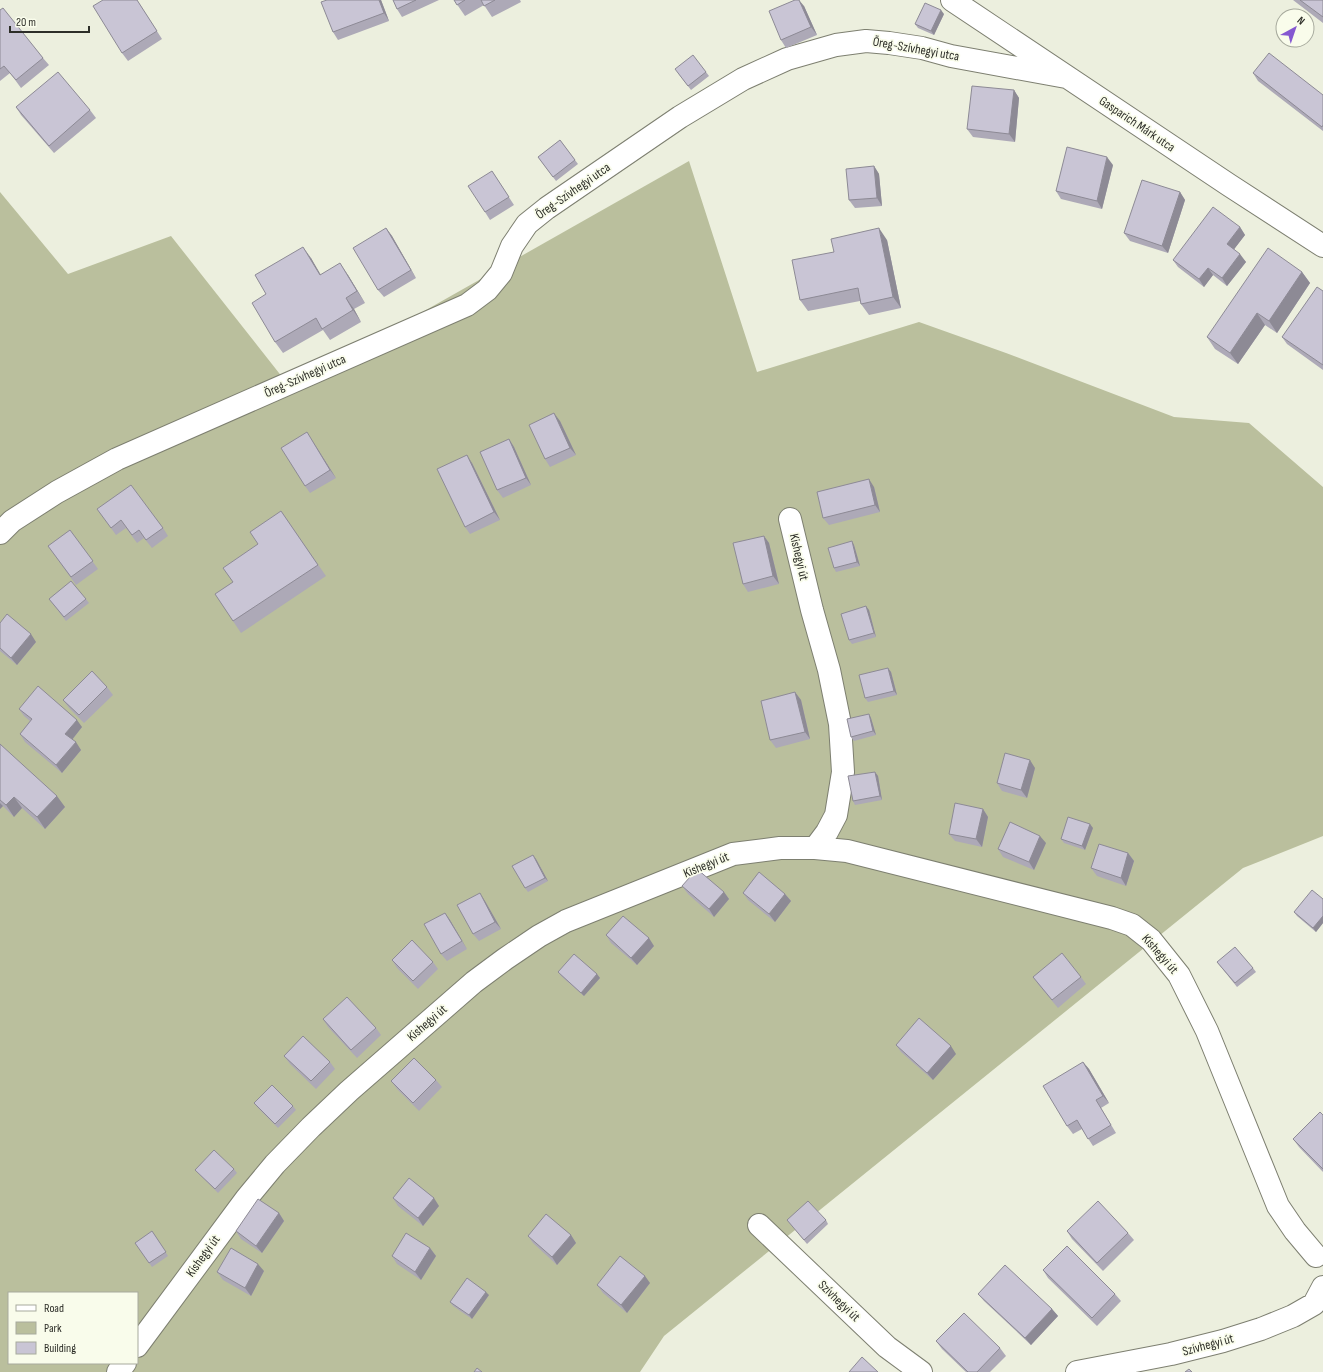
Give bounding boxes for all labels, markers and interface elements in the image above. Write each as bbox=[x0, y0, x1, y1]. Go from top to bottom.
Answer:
scale bar bbox=[10, 8, 89, 34]
north arrow bbox=[1275, 8, 1315, 48]
text: N bbox=[1295, 14, 1308, 28]
text: 20 m bbox=[16, 15, 36, 30]
street label: Öreg-Szívhegyi utca bbox=[871, 33, 961, 64]
street label: Gasparich Márk utca bbox=[1096, 93, 1178, 155]
street label: Öreg-Szívhegyi utca bbox=[532, 159, 613, 223]
street label: Öreg-Szívhegyi utca bbox=[261, 350, 348, 401]
street label: Kishegyi út bbox=[786, 532, 812, 582]
street label: Kishegyi út bbox=[681, 849, 731, 881]
street label: Kishegyi út bbox=[1138, 931, 1182, 977]
street label: Kishegyi út bbox=[404, 1001, 450, 1045]
street label: Kishegyi út bbox=[183, 1232, 224, 1280]
street label: Szívhegyi út bbox=[815, 1277, 863, 1325]
legend bbox=[8, 1292, 138, 1364]
text: Road bbox=[44, 1301, 64, 1316]
text: Park bbox=[44, 1321, 62, 1336]
street label: Szívhegyi út bbox=[1181, 1330, 1235, 1359]
text: Building bbox=[44, 1341, 76, 1356]

